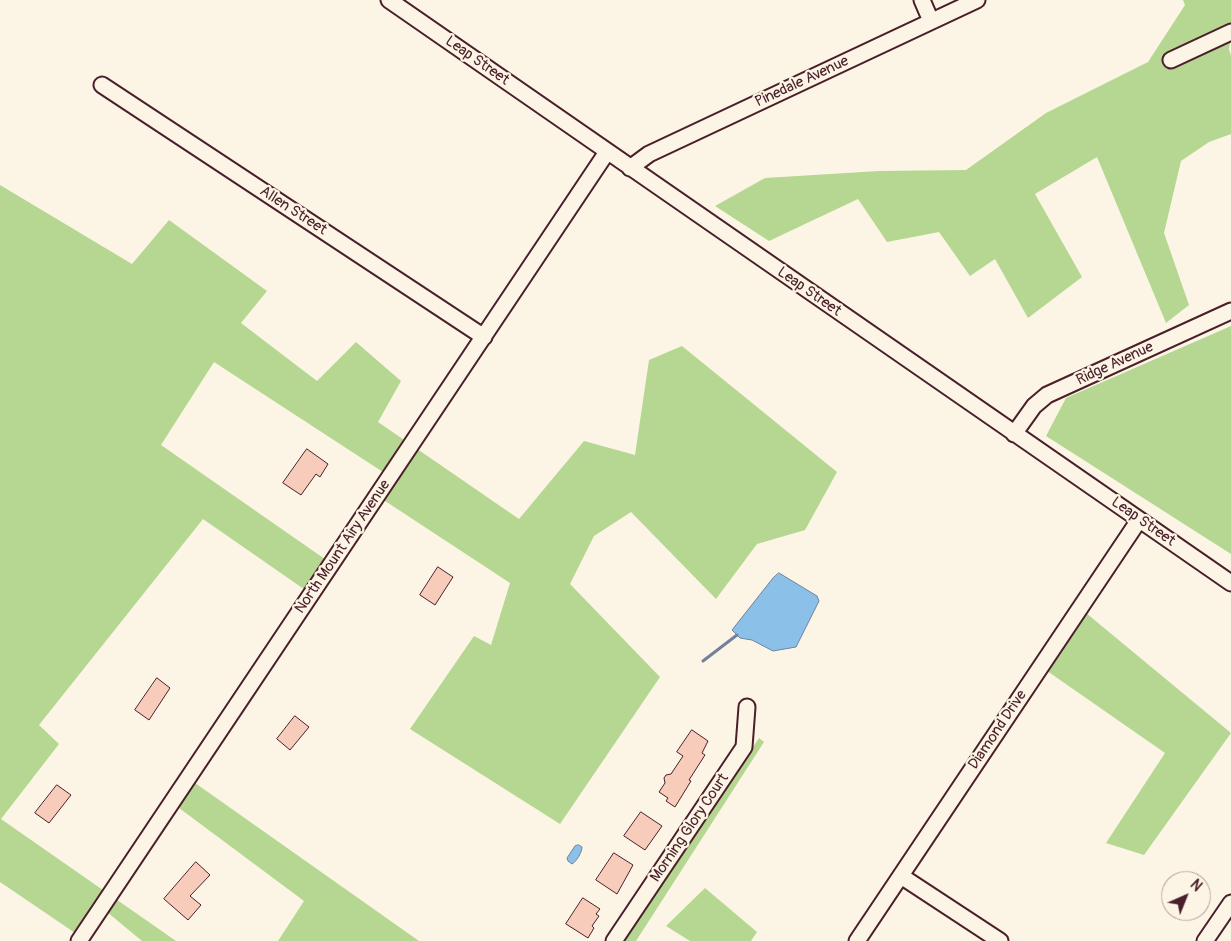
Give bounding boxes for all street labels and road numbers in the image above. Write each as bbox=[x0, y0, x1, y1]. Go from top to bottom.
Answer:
street label: Leap Street bbox=[442, 32, 512, 90]
street label: Pinedale Avenue bbox=[752, 52, 852, 112]
street label: Allen Street bbox=[256, 183, 330, 239]
street label: Leap Street bbox=[774, 263, 844, 321]
street label: Ridge Avenue bbox=[1074, 338, 1156, 390]
street label: North Mount Airy Avenue bbox=[292, 477, 394, 617]
street label: Leap Street bbox=[1108, 493, 1178, 551]
street label: Diamond Drive bbox=[965, 687, 1031, 773]
street label: Morning Glory Court bbox=[647, 770, 733, 886]

